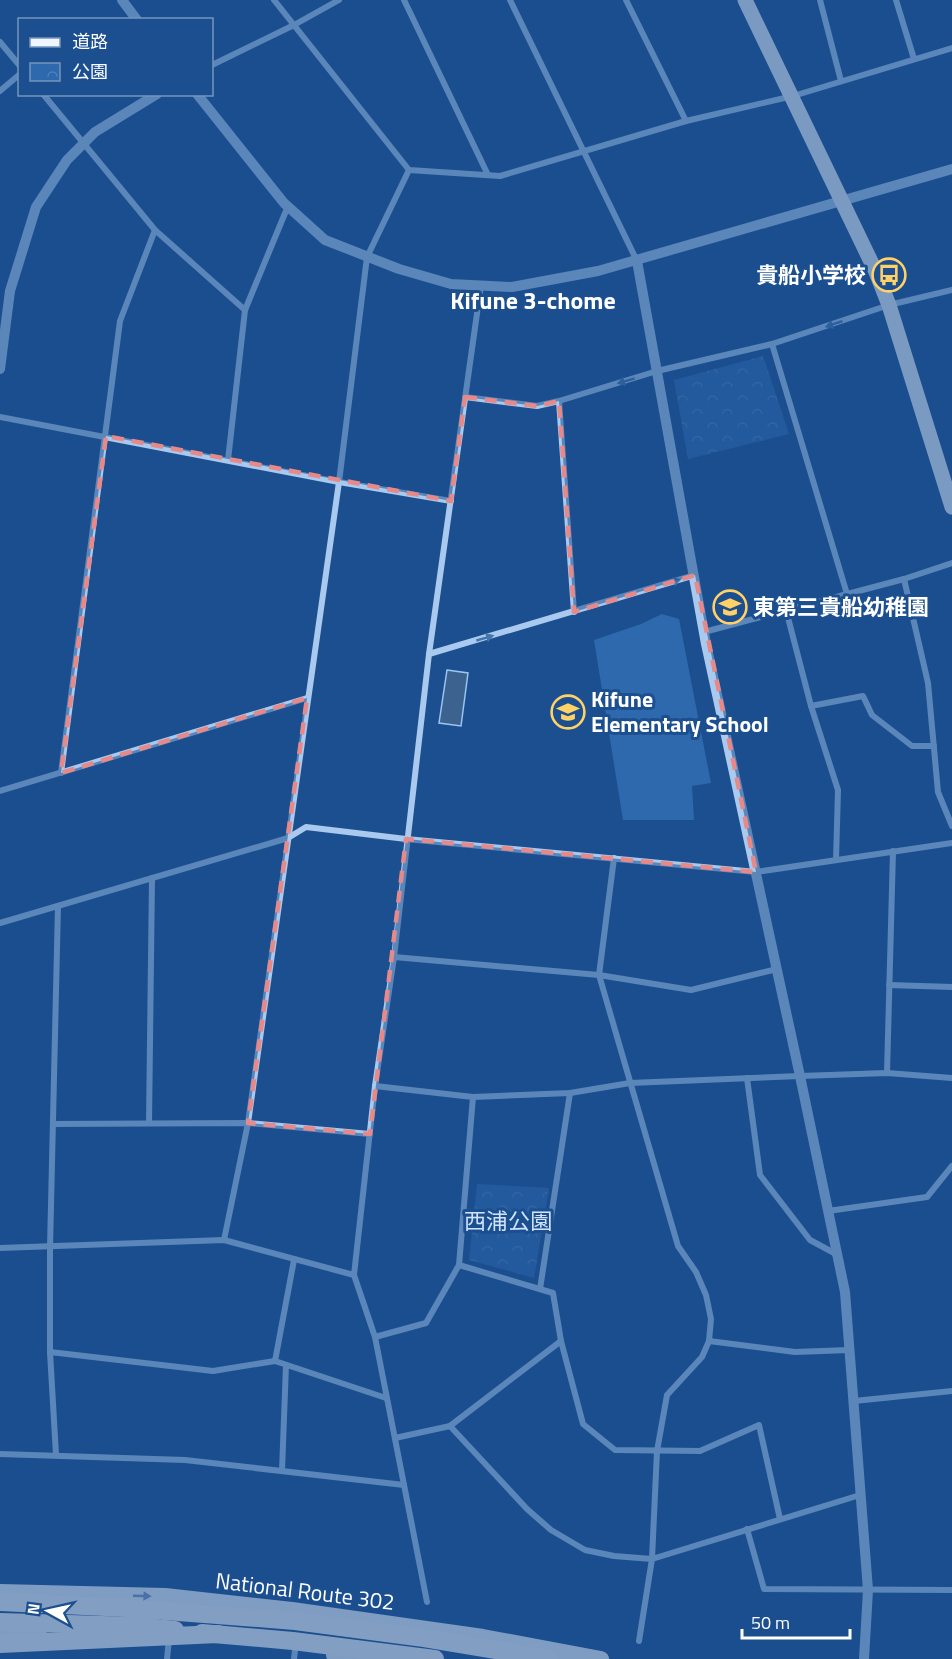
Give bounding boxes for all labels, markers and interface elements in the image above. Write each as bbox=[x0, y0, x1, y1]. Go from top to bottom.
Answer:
legend bbox=[18, 18, 213, 96]
text: 道路 bbox=[72, 28, 108, 55]
text: 公園 bbox=[72, 58, 108, 85]
bus stop icon: 貴船小学校 bbox=[871, 257, 907, 293]
place label: 貴船小学校 bbox=[756, 258, 866, 292]
district label: Kifune 3-chome bbox=[450, 282, 616, 318]
one-way arrow bbox=[825, 319, 843, 329]
one-way arrow bbox=[617, 377, 635, 386]
one-way arrow bbox=[663, 577, 681, 586]
school or university icon: 東第三貴船幼稚園 bbox=[712, 589, 748, 625]
place label: 東第三貴船幼稚園 bbox=[753, 590, 929, 624]
one-way arrow bbox=[476, 633, 494, 642]
place label: Kifune Elementary School bbox=[591, 682, 769, 741]
school or university icon: Kifune Elementary School bbox=[550, 694, 586, 730]
park label: 西浦公園 bbox=[464, 1204, 552, 1238]
street label: National Route 302 bbox=[214, 1563, 396, 1619]
north arrow bbox=[18, 1581, 78, 1641]
one-way arrow bbox=[133, 1591, 152, 1600]
text: N bbox=[20, 1602, 46, 1616]
scale bar bbox=[742, 1602, 850, 1640]
text: 50 m bbox=[751, 1609, 790, 1636]

